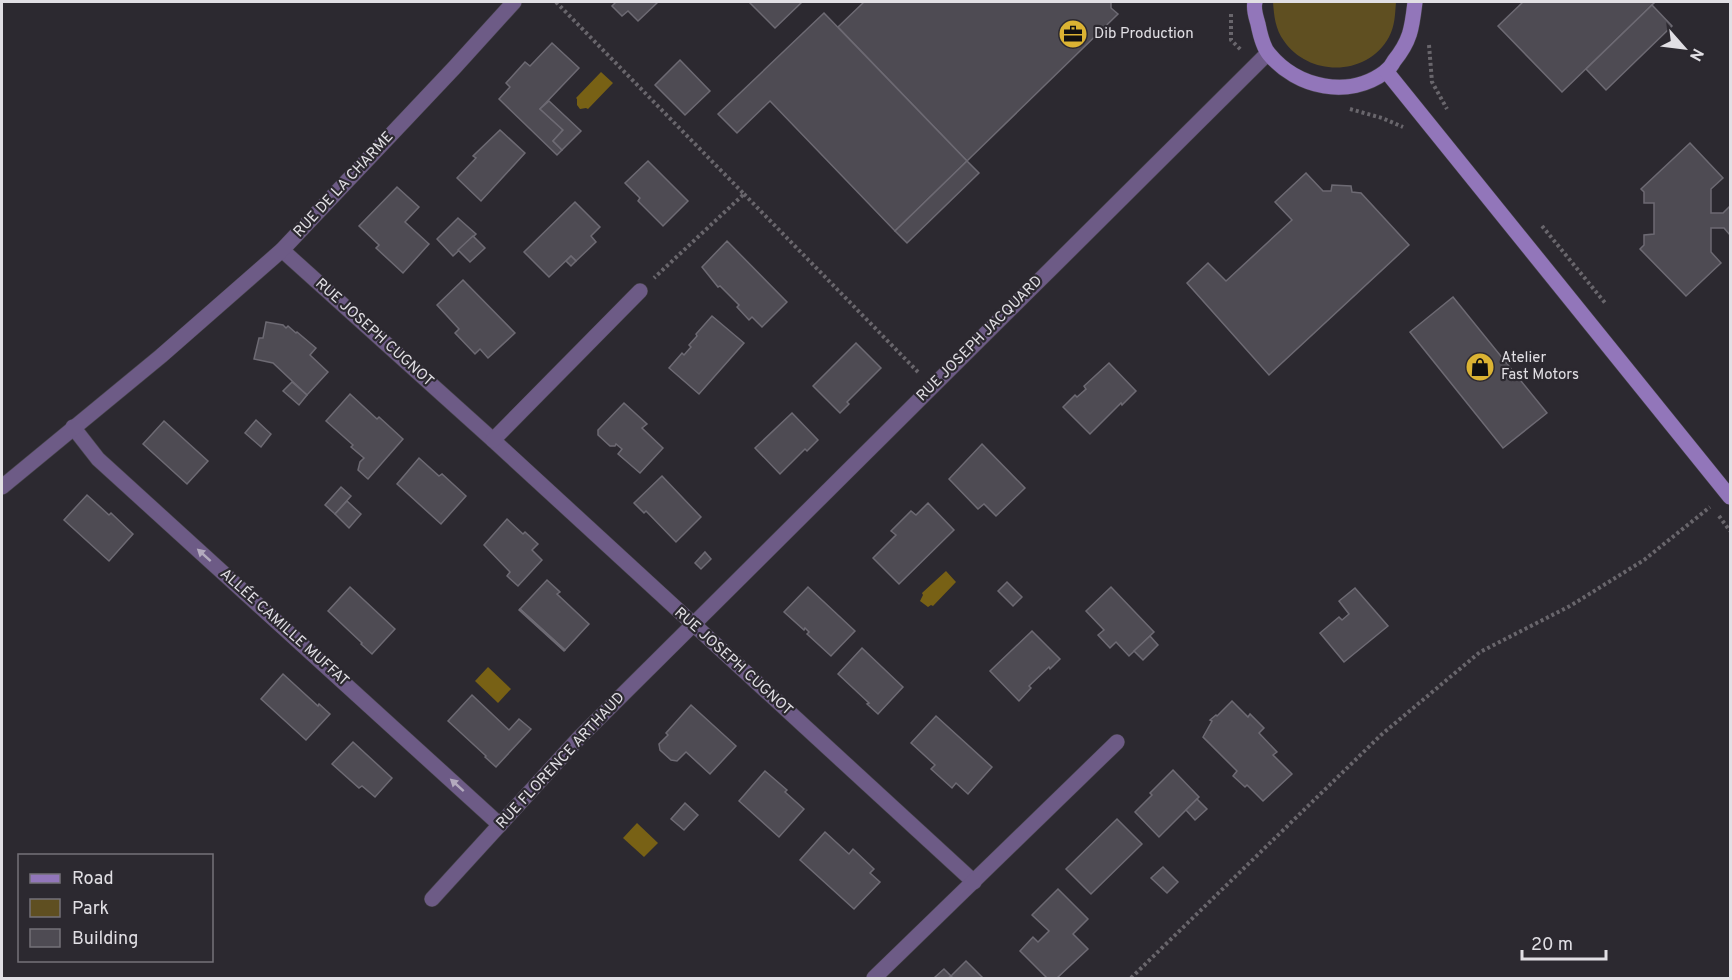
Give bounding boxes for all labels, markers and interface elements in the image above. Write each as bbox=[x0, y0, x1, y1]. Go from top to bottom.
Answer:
office icon: Dib Production bbox=[1057, 18, 1089, 50]
north arrow bbox=[1654, 18, 1714, 78]
place label: Dib Production bbox=[1094, 25, 1194, 44]
text: N bbox=[1684, 44, 1707, 64]
street label: RUE DE LA CHARME bbox=[290, 128, 398, 242]
street label: RUE JOSEPH JACQUARD bbox=[913, 272, 1047, 406]
street label: RUE JOSEPH CUGNOT bbox=[311, 275, 437, 391]
place label: Atelier Fast Motors bbox=[1501, 349, 1579, 385]
shop icon: Atelier Fast Motors bbox=[1464, 351, 1496, 383]
one-way arrow bbox=[197, 549, 212, 562]
street label: ALLÉE CAMILLE MUFFAT bbox=[215, 564, 353, 691]
street label: RUE JOSEPH CUGNOT bbox=[670, 604, 796, 720]
street label: RUE FLORENCE ARTHAUD bbox=[493, 689, 629, 833]
one-way arrow bbox=[450, 779, 465, 792]
legend bbox=[18, 854, 213, 962]
text: Road bbox=[72, 868, 114, 891]
text: Park bbox=[72, 898, 109, 921]
scale bar bbox=[1522, 923, 1606, 961]
text: Building bbox=[72, 928, 138, 951]
text: 20 m bbox=[1531, 934, 1573, 957]

